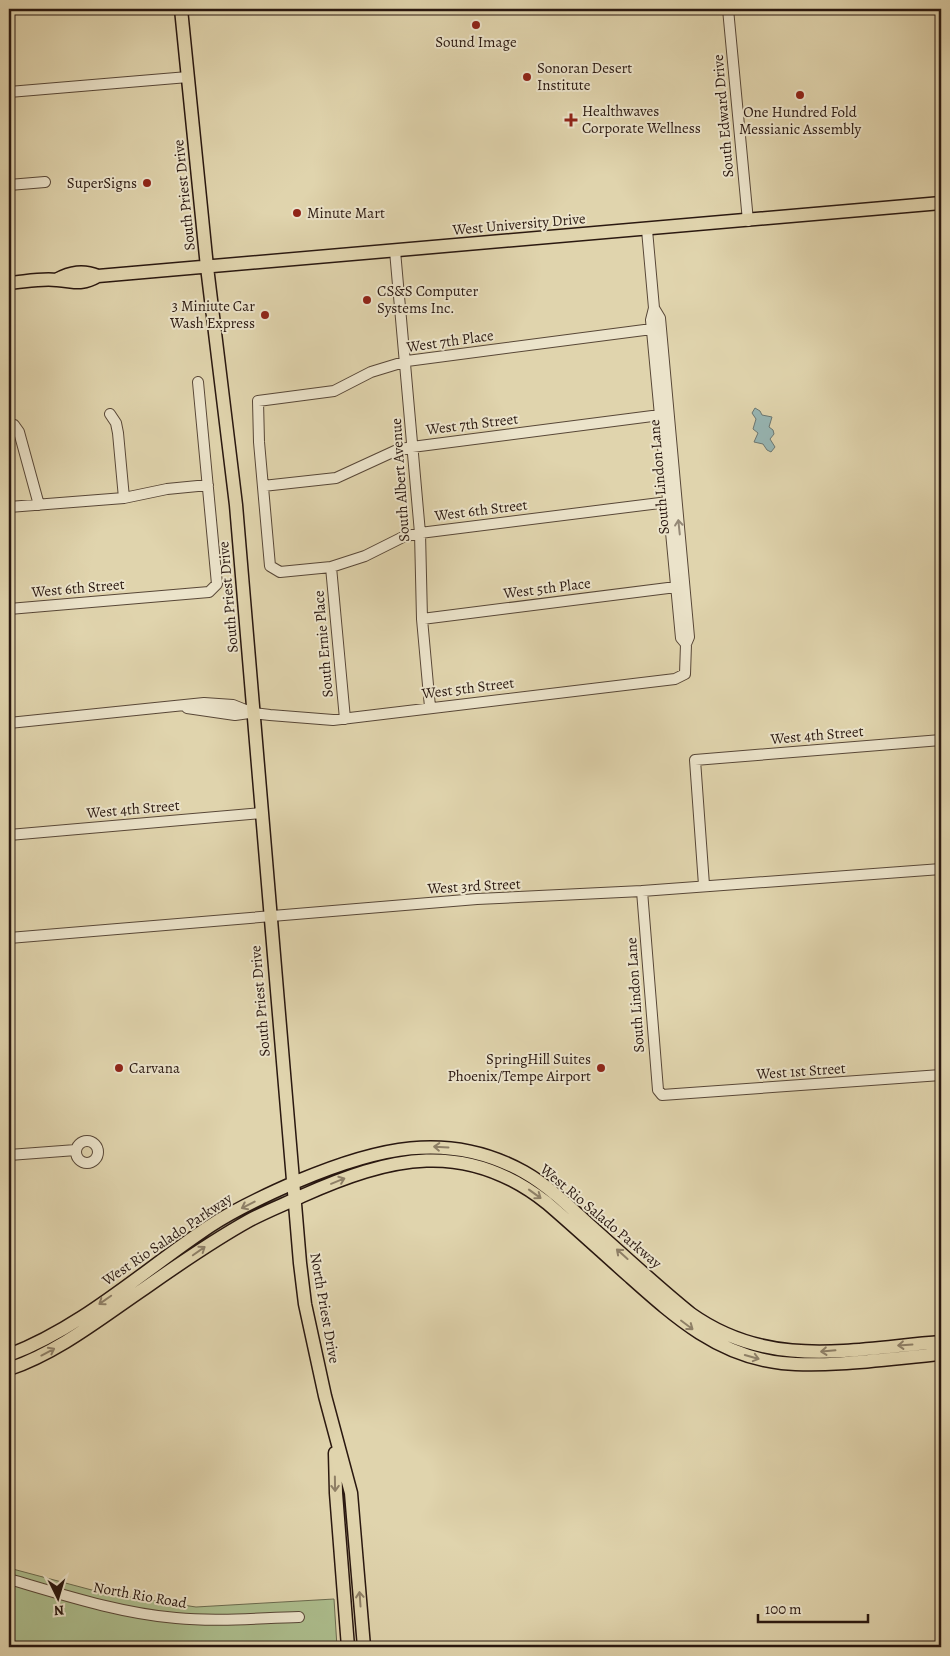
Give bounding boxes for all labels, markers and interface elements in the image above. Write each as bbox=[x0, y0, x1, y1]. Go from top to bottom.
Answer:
marker: Sound Image bbox=[470, 19, 482, 31]
place label: Sound Image bbox=[435, 32, 517, 52]
street label: South Edward Drive bbox=[708, 53, 738, 178]
place label: Sonoran Desert Institute bbox=[537, 58, 632, 95]
marker: Sonoran Desert Institute bbox=[521, 71, 533, 83]
marker: One Hundred Fold Messianic Assembly bbox=[794, 89, 806, 101]
place label: Healthwaves Corporate Wellness bbox=[582, 101, 701, 138]
place label: One Hundred Fold Messianic Assembly bbox=[739, 102, 861, 139]
marker: Healthwaves Corporate Wellness bbox=[564, 113, 578, 127]
street label: South Priest Drive bbox=[168, 138, 200, 252]
place label: SuperSigns bbox=[67, 173, 137, 193]
marker: SuperSigns bbox=[141, 177, 153, 189]
place label: Minute Mart bbox=[307, 203, 385, 223]
marker: Minute Mart bbox=[291, 207, 303, 219]
street label: West University Drive bbox=[451, 208, 587, 240]
place label: CS&S Computer Systems Inc. bbox=[377, 281, 479, 318]
marker: CS&S Computer Systems Inc. bbox=[361, 294, 373, 306]
place label: 3 Miniute Car Wash Express bbox=[169, 296, 255, 333]
marker: 3 Miniute Car Wash Express bbox=[259, 309, 271, 321]
street label: West 7th Place bbox=[404, 325, 495, 357]
street label: West 7th Street bbox=[424, 408, 519, 440]
street label: South Albert Avenue bbox=[386, 417, 414, 543]
street label: South Lindon Lane bbox=[644, 418, 674, 535]
street label: West 6th Street bbox=[432, 494, 529, 526]
one-way arrow bbox=[674, 519, 684, 535]
street label: South Priest Drive bbox=[213, 540, 243, 653]
street label: West 5th Place bbox=[501, 573, 592, 603]
street label: West 6th Street bbox=[30, 574, 125, 602]
street label: South Ernie Place bbox=[308, 589, 338, 698]
street label: West 5th Street bbox=[420, 672, 515, 704]
street label: West 4th Street bbox=[769, 721, 864, 749]
street label: West 4th Street bbox=[85, 795, 180, 823]
street label: West 3rd Street bbox=[426, 874, 521, 898]
street label: South Lindon Lane bbox=[621, 936, 649, 1053]
street label: South Priest Drive bbox=[245, 944, 275, 1057]
place label: SpringHill Suites Phoenix/Tempe Airport bbox=[447, 1049, 591, 1086]
place label: Carvana bbox=[129, 1058, 180, 1078]
street label: West 1st Street bbox=[755, 1058, 846, 1084]
marker: Carvana bbox=[113, 1062, 125, 1074]
marker: SpringHill Suites Phoenix/Tempe Airport bbox=[595, 1062, 607, 1074]
one-way arrow bbox=[433, 1143, 449, 1152]
street label: West Rio Salado Parkway bbox=[535, 1159, 666, 1273]
one-way arrow bbox=[330, 1176, 346, 1185]
street label: West Rio Salado Parkway bbox=[97, 1188, 236, 1291]
one-way arrow bbox=[528, 1189, 542, 1199]
one-way arrow bbox=[241, 1200, 256, 1210]
one-way arrow bbox=[192, 1246, 206, 1256]
one-way arrow bbox=[616, 1248, 629, 1259]
street label: North Priest Drive bbox=[305, 1251, 345, 1365]
one-way arrow bbox=[99, 1295, 113, 1305]
one-way arrow bbox=[680, 1320, 694, 1330]
one-way arrow bbox=[897, 1340, 913, 1349]
one-way arrow bbox=[40, 1346, 54, 1356]
one-way arrow bbox=[820, 1346, 836, 1356]
one-way arrow bbox=[744, 1353, 760, 1362]
one-way arrow bbox=[331, 1476, 340, 1492]
north arrow bbox=[32, 1574, 82, 1624]
street label: North Rio Road bbox=[92, 1577, 189, 1613]
one-way arrow bbox=[356, 1591, 365, 1607]
scale bar bbox=[758, 1591, 868, 1623]
text: 100 m bbox=[765, 1599, 802, 1619]
text: N bbox=[53, 1601, 65, 1620]

